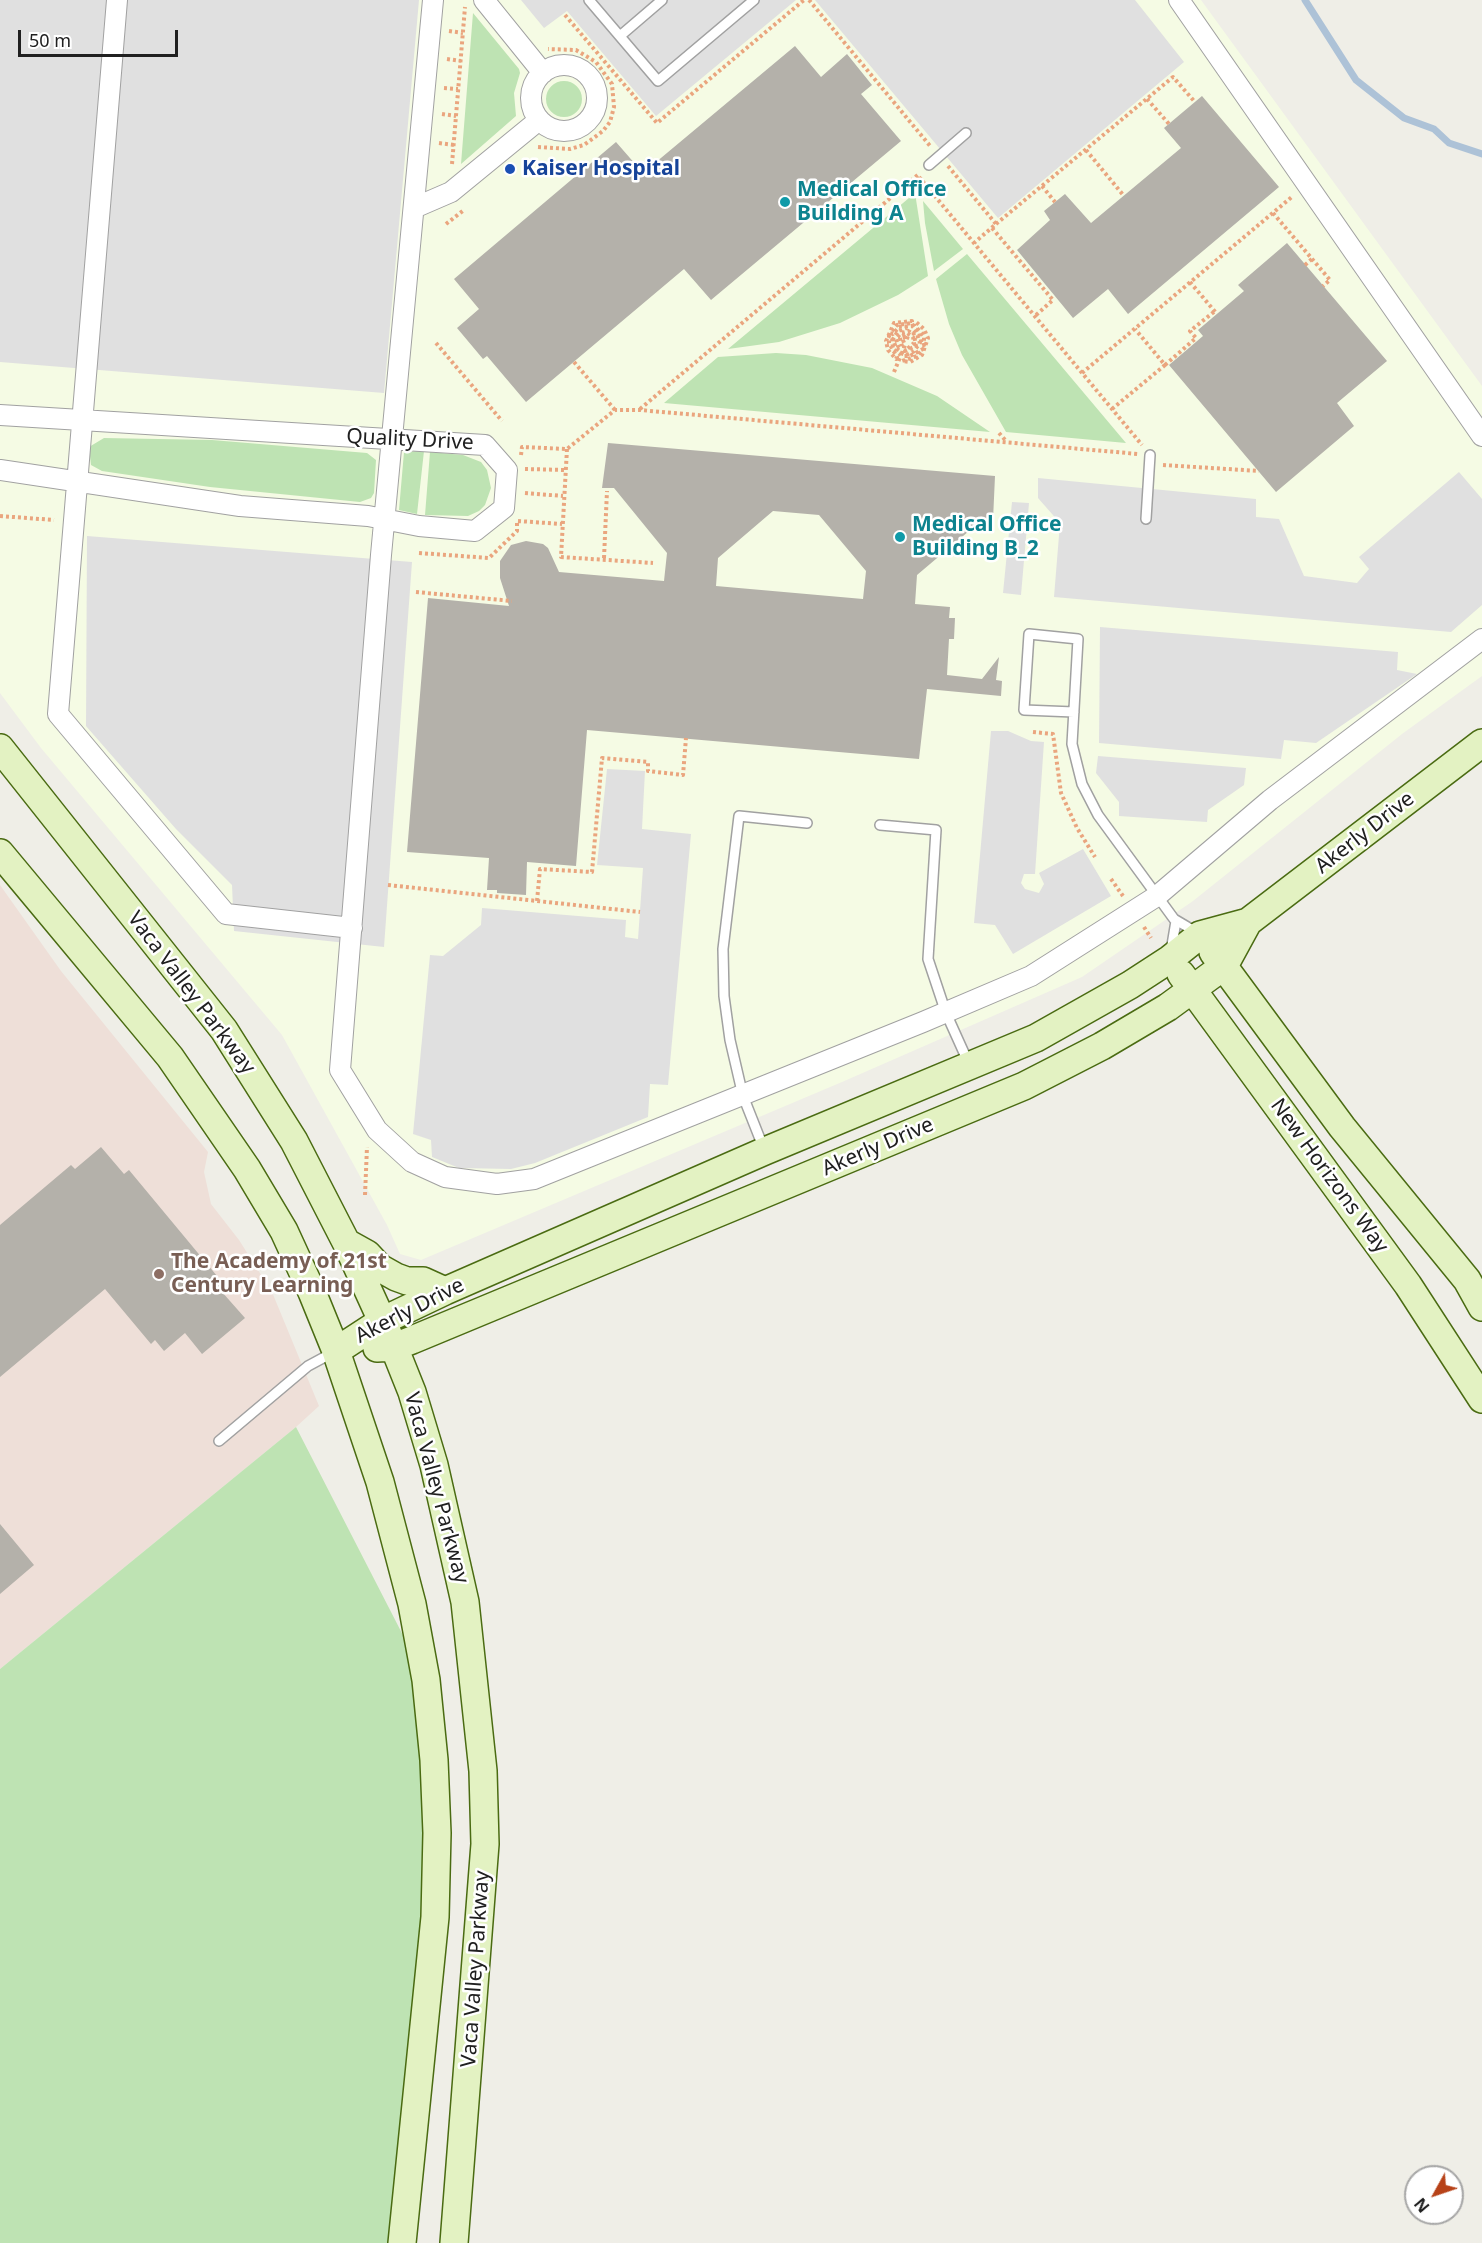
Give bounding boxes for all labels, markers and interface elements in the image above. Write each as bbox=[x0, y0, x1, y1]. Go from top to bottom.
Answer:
scale bar bbox=[21, 18, 182, 56]
text: 50 m bbox=[29, 28, 71, 52]
place label: Kaiser Hospital bbox=[522, 156, 680, 182]
marker: Kaiser Hospital bbox=[503, 162, 517, 176]
place label: Medical Office Building A bbox=[797, 177, 946, 227]
marker: Medical Office Building A bbox=[778, 195, 792, 209]
street label: Quality Drive bbox=[346, 424, 474, 456]
place label: Medical Office Building B_2 bbox=[912, 512, 1061, 562]
marker: Medical Office Building B_2 bbox=[893, 530, 907, 544]
street label: Akerly Drive bbox=[1310, 787, 1420, 879]
street label: Vaca Valley Parkway bbox=[122, 907, 260, 1079]
street label: New Horizons Way bbox=[1265, 1094, 1393, 1258]
street label: Akerly Drive bbox=[818, 1112, 938, 1182]
place label: The Academy of 21st Century Learning bbox=[171, 1249, 387, 1299]
marker: The Academy of 21st Century Learning bbox=[152, 1267, 166, 1281]
street label: Akerly Drive bbox=[351, 1273, 469, 1349]
street label: Vaca Valley Parkway bbox=[398, 1390, 474, 1586]
street label: Vaca Valley Parkway bbox=[457, 1870, 495, 2068]
north arrow bbox=[1404, 2165, 1464, 2225]
text: N bbox=[1409, 2193, 1434, 2217]

